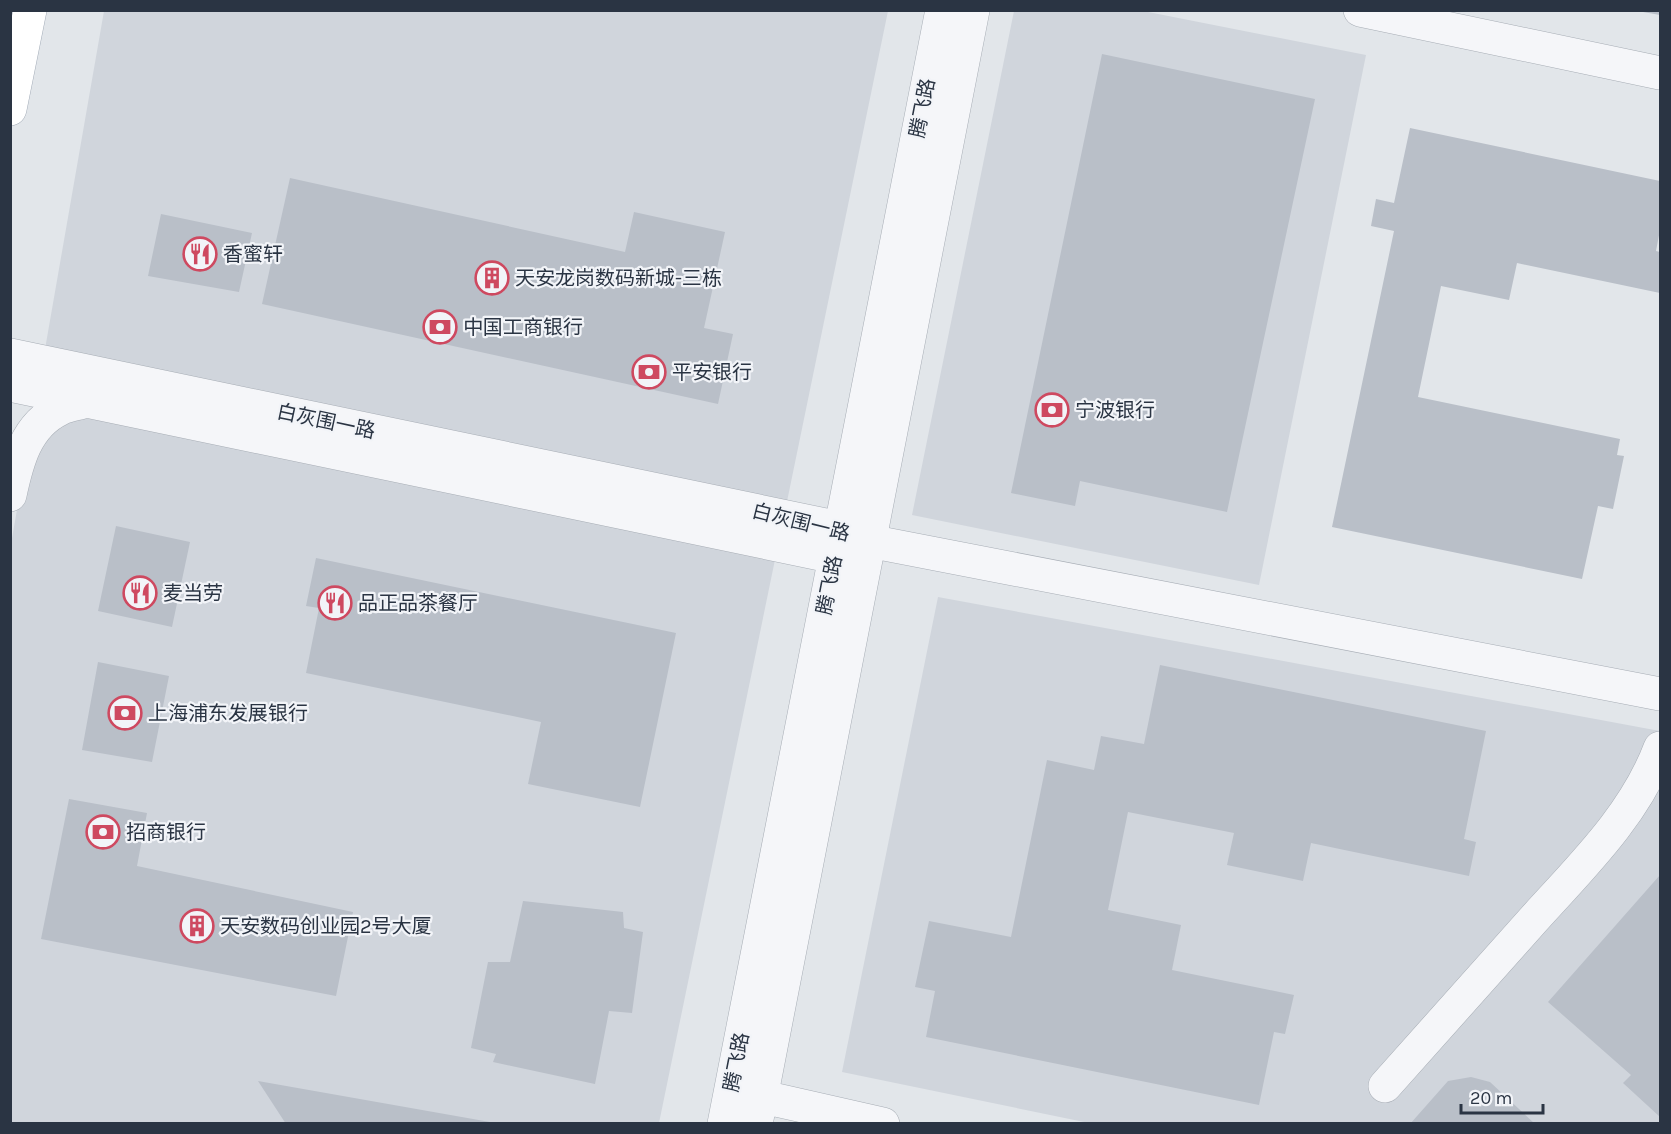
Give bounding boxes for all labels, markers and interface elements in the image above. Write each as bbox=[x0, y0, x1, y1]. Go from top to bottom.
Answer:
street label: 腾飞路 bbox=[905, 76, 940, 140]
restaurant icon: 香蜜轩 bbox=[182, 236, 218, 272]
place label: 香蜜轩 bbox=[223, 243, 283, 266]
building icon: 天安龙岗数码新城-三栋 bbox=[474, 260, 510, 296]
place label: 天安龙岗数码新城-三栋 bbox=[515, 267, 722, 290]
bank icon: 中国工商银行 bbox=[422, 309, 458, 345]
place label: 中国工商银行 bbox=[463, 316, 583, 339]
bank icon: 平安银行 bbox=[631, 354, 667, 390]
place label: 平安银行 bbox=[672, 361, 752, 384]
bank icon: 宁波银行 bbox=[1034, 392, 1070, 428]
place label: 宁波银行 bbox=[1075, 399, 1155, 422]
street label: 白灰围一路 bbox=[275, 400, 377, 443]
street label: 白灰围一路 bbox=[750, 499, 852, 546]
street label: 腾飞路 bbox=[812, 553, 847, 617]
restaurant icon: 麦当劳 bbox=[122, 575, 158, 611]
place label: 麦当劳 bbox=[163, 582, 223, 605]
restaurant icon: 品正品茶餐厅 bbox=[317, 585, 353, 621]
place label: 品正品茶餐厅 bbox=[358, 592, 478, 615]
bank icon: 上海浦东发展银行 bbox=[107, 695, 143, 731]
place label: 上海浦东发展银行 bbox=[148, 702, 308, 725]
bank icon: 招商银行 bbox=[85, 814, 121, 850]
place label: 招商银行 bbox=[126, 821, 206, 844]
building icon: 天安数码创业园2号大厦 bbox=[179, 908, 215, 944]
place label: 天安数码创业园2号大厦 bbox=[220, 915, 432, 938]
street label: 腾飞路 bbox=[719, 1030, 754, 1094]
scale bar bbox=[1461, 1077, 1544, 1115]
text: 20 m bbox=[1470, 1087, 1512, 1109]

